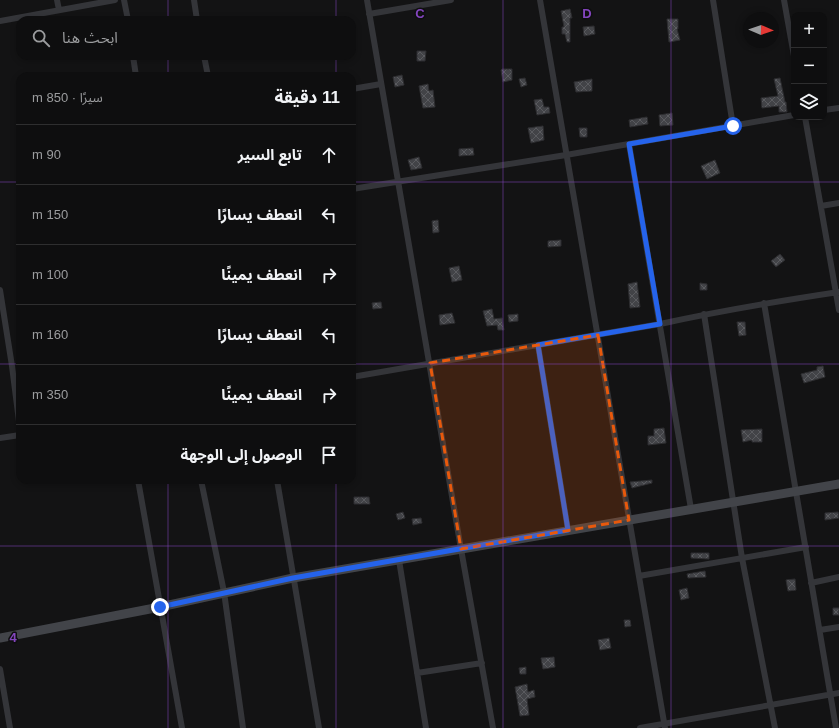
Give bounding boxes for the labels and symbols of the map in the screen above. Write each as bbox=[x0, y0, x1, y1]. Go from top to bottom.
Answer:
text: C bbox=[415, 6, 425, 21]
text: D bbox=[582, 6, 592, 21]
north arrow bbox=[743, 12, 779, 48]
route start bbox=[724, 117, 742, 135]
route end bbox=[151, 598, 169, 616]
text: 4 bbox=[9, 630, 17, 645]

